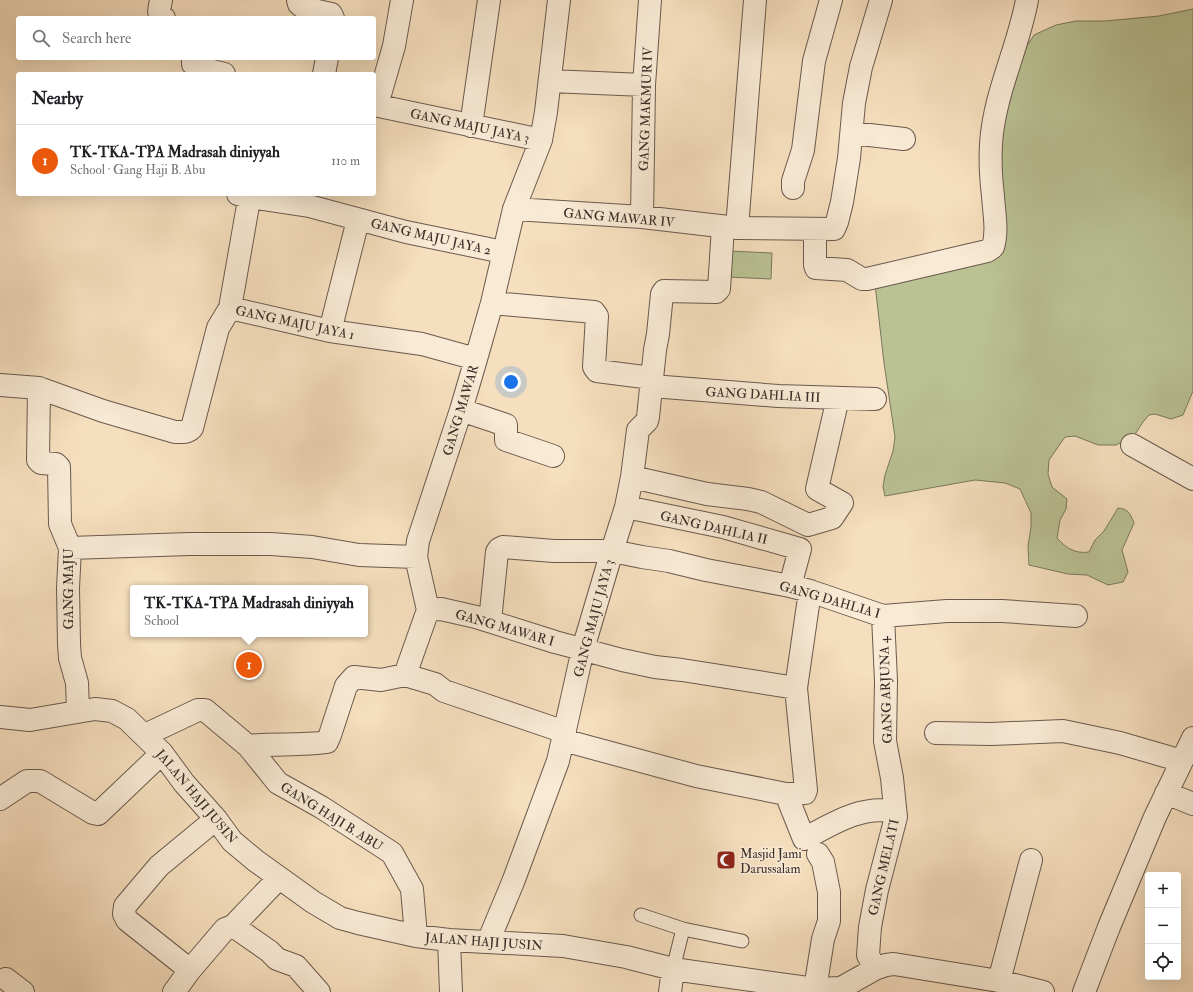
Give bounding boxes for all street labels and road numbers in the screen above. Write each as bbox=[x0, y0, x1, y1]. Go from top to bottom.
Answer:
street label: GANG MAKMUR IV bbox=[636, 46, 656, 171]
street label: GANG MAJU JAYA 3 bbox=[409, 106, 531, 146]
street label: GANG MAWAR IV bbox=[563, 205, 676, 231]
street label: GANG MAJU JAYA 2 bbox=[369, 215, 493, 259]
street label: GANG MAJU JAYA 1 bbox=[234, 303, 356, 343]
street label: GANG MAWAR bbox=[440, 362, 483, 458]
street label: GANG DAHLIA III bbox=[705, 384, 821, 406]
street label: GANG DAHLIA II bbox=[658, 508, 769, 548]
street label: GANG MAJU bbox=[61, 548, 77, 630]
street label: GANG MAJU JAYA 3 bbox=[571, 558, 617, 679]
street label: GANG DAHLIA I bbox=[777, 578, 882, 622]
street label: GANG MAWAR I bbox=[453, 606, 556, 650]
street label: GANG ARJUNA 4 bbox=[876, 635, 896, 744]
street label: JALAN HAJI JUSIN bbox=[152, 746, 241, 847]
street label: GANG HAJI B. ABU bbox=[277, 779, 386, 855]
street label: GANG MELATI bbox=[865, 817, 903, 917]
street label: JALAN HAJI JUSIN bbox=[423, 930, 544, 954]

